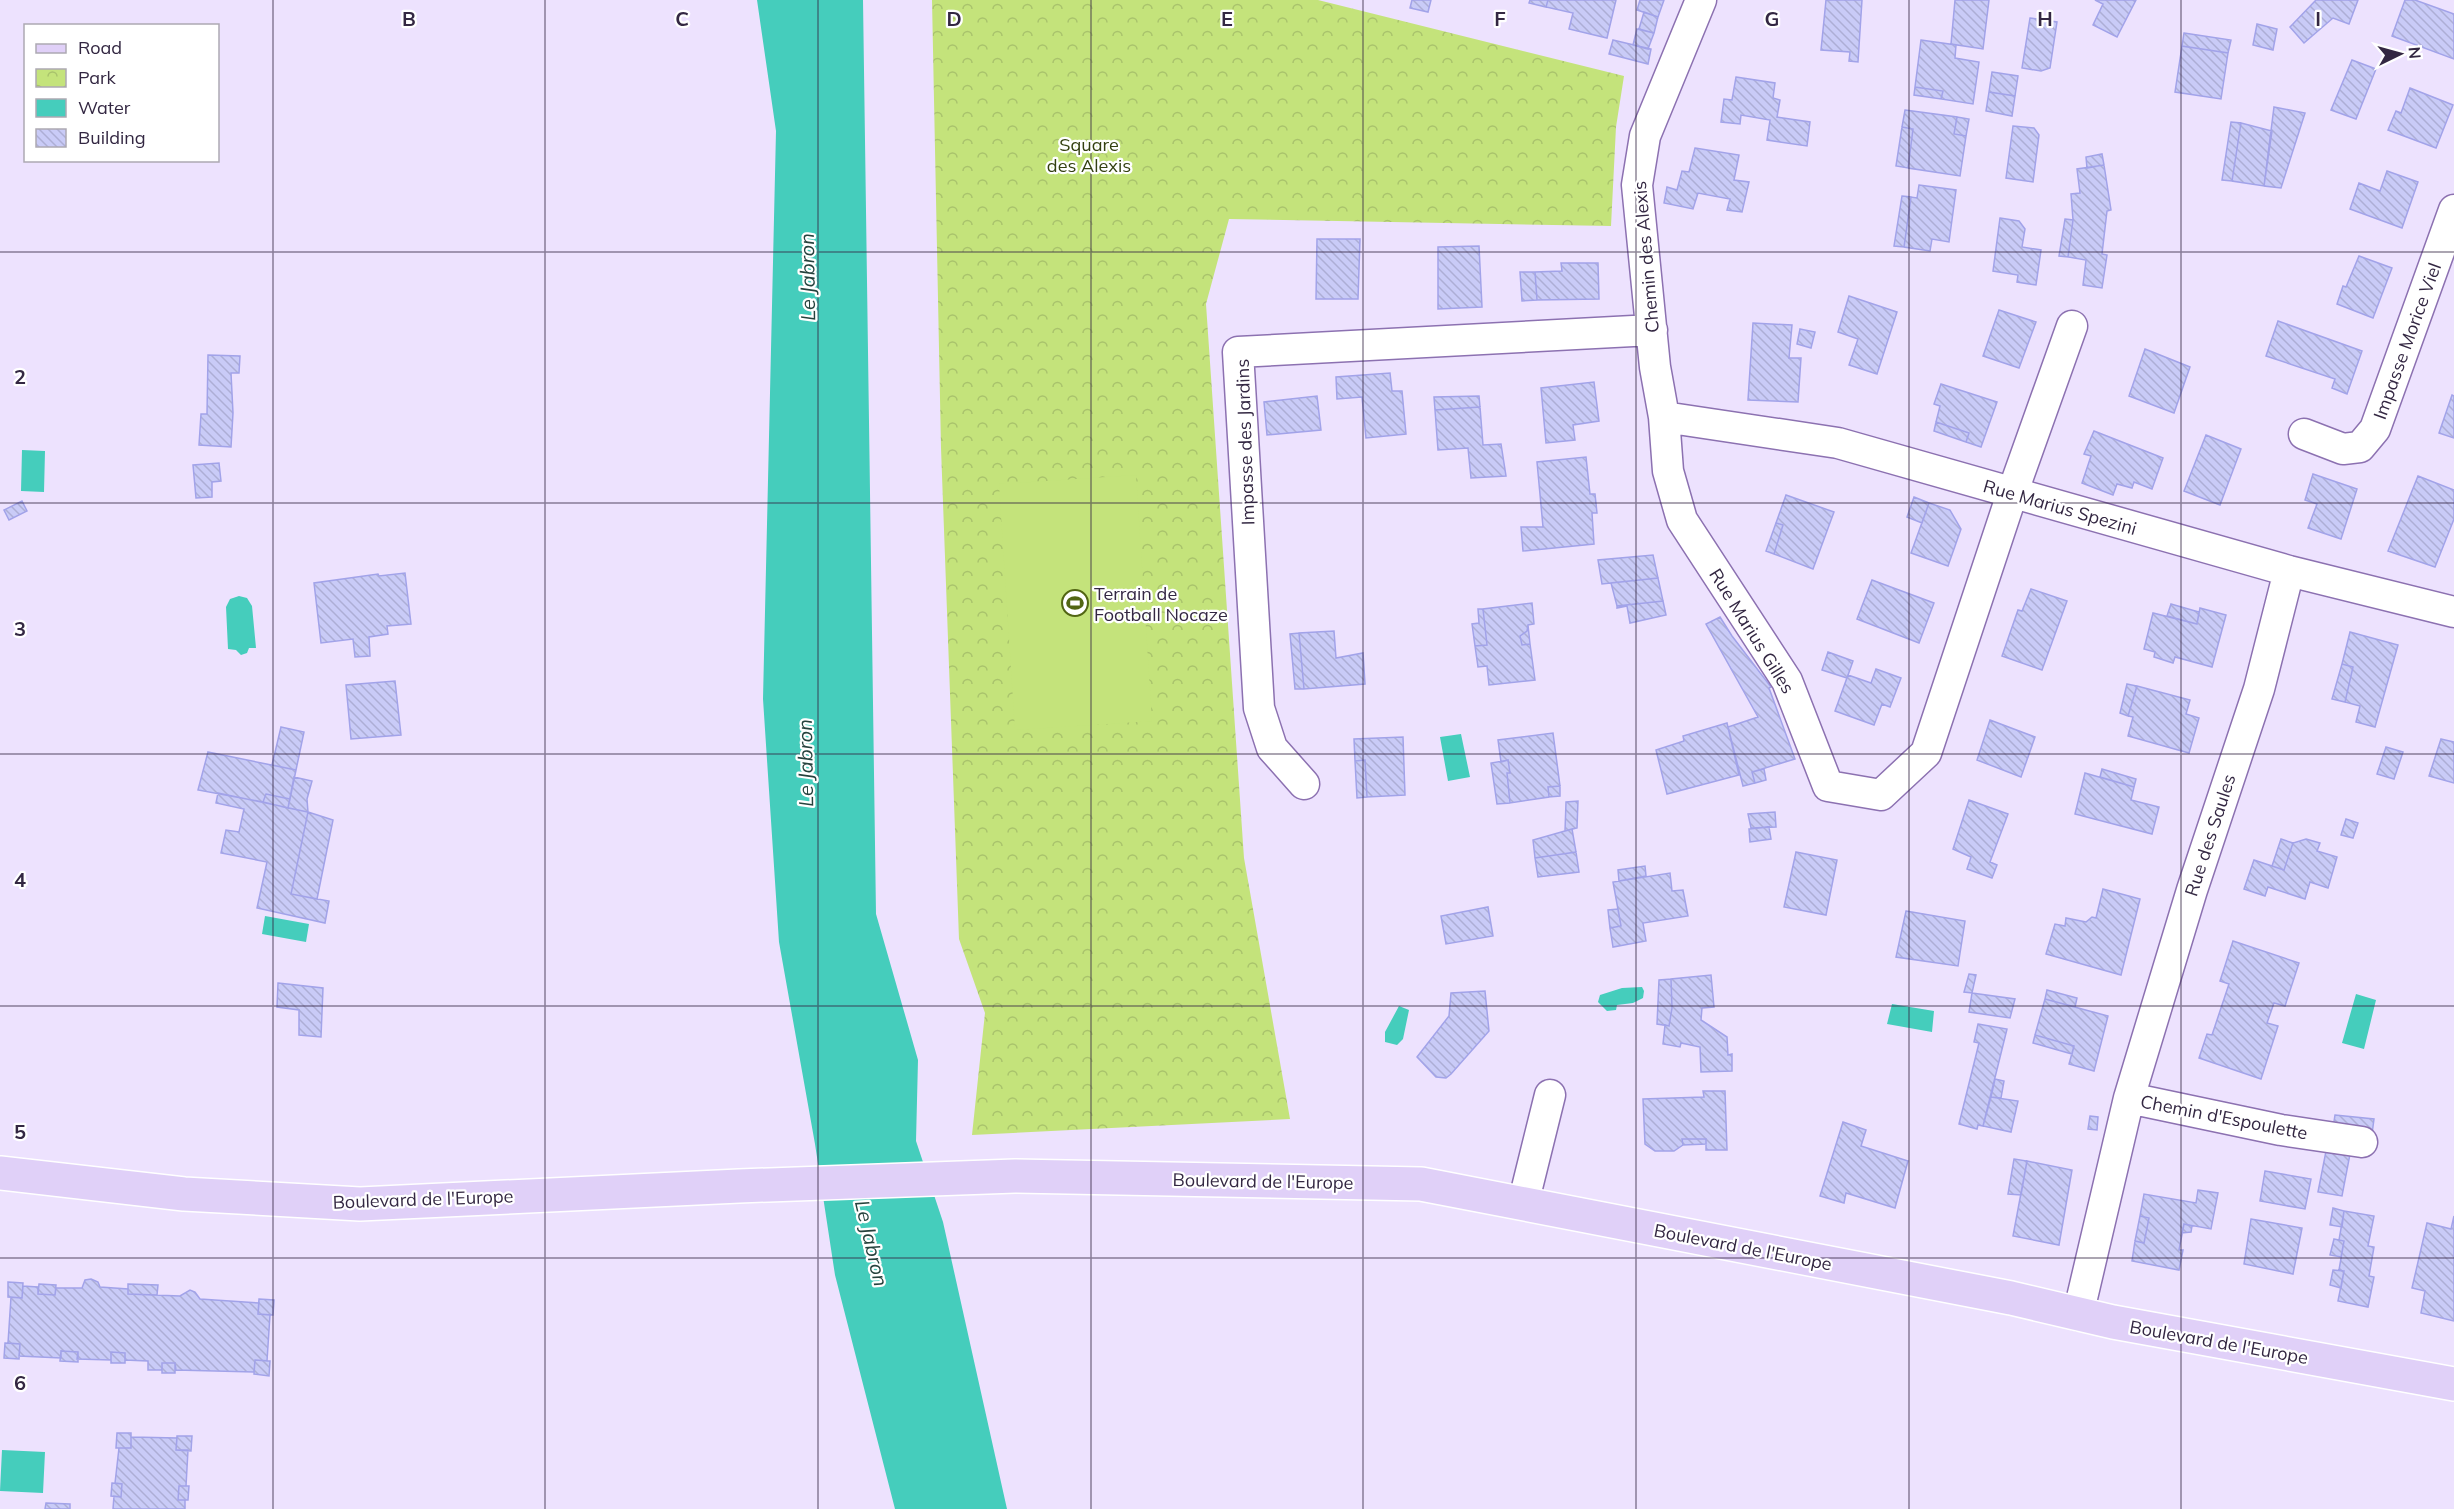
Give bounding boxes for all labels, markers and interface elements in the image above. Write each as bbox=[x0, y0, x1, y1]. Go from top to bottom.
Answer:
text: B bbox=[402, 6, 416, 31]
text: C bbox=[675, 6, 689, 31]
text: D bbox=[946, 6, 962, 31]
text: E bbox=[1221, 6, 1233, 31]
text: F bbox=[1494, 6, 1506, 31]
text: G bbox=[1765, 6, 1779, 31]
text: H bbox=[2037, 6, 2053, 31]
text: I bbox=[2315, 6, 2321, 31]
legend bbox=[24, 24, 219, 162]
north arrow bbox=[2370, 24, 2430, 84]
text: Road bbox=[78, 36, 122, 59]
text: N bbox=[2404, 46, 2425, 60]
text: Park bbox=[78, 66, 117, 89]
text: Water bbox=[78, 96, 131, 119]
text: Building bbox=[78, 126, 146, 149]
park label: Square des Alexis bbox=[1047, 133, 1131, 177]
street label: Chemin des Alexis bbox=[1628, 180, 1664, 334]
water label: Le Jabron bbox=[794, 233, 820, 321]
street label: Impasse Morice Viel bbox=[2368, 259, 2446, 423]
street label: Impasse des Jardins bbox=[1231, 358, 1259, 526]
text: 2 bbox=[14, 364, 26, 389]
street label: Rue Marius Spezini bbox=[1981, 474, 2139, 540]
street label: Rue Marius Gilles bbox=[1704, 564, 1800, 698]
place label: Terrain de Football Nocaze bbox=[1094, 582, 1228, 626]
sports icon: Terrain de Football Nocaze bbox=[1060, 588, 1090, 618]
text: 3 bbox=[14, 616, 26, 641]
water label: Le Jabron bbox=[792, 719, 818, 807]
street label: Rue des Saules bbox=[2179, 771, 2241, 899]
text: 4 bbox=[14, 867, 26, 892]
street label: Chemin d'Espoulette bbox=[2138, 1090, 2310, 1144]
text: 5 bbox=[14, 1119, 26, 1144]
street label: Boulevard de l'Europe bbox=[1172, 1168, 1354, 1194]
street label: Boulevard de l'Europe bbox=[332, 1184, 514, 1214]
water label: Le Jabron bbox=[850, 1197, 894, 1289]
street label: Boulevard de l'Europe bbox=[1652, 1218, 1834, 1276]
street label: Boulevard de l'Europe bbox=[2128, 1315, 2310, 1369]
text: 6 bbox=[14, 1370, 26, 1395]

